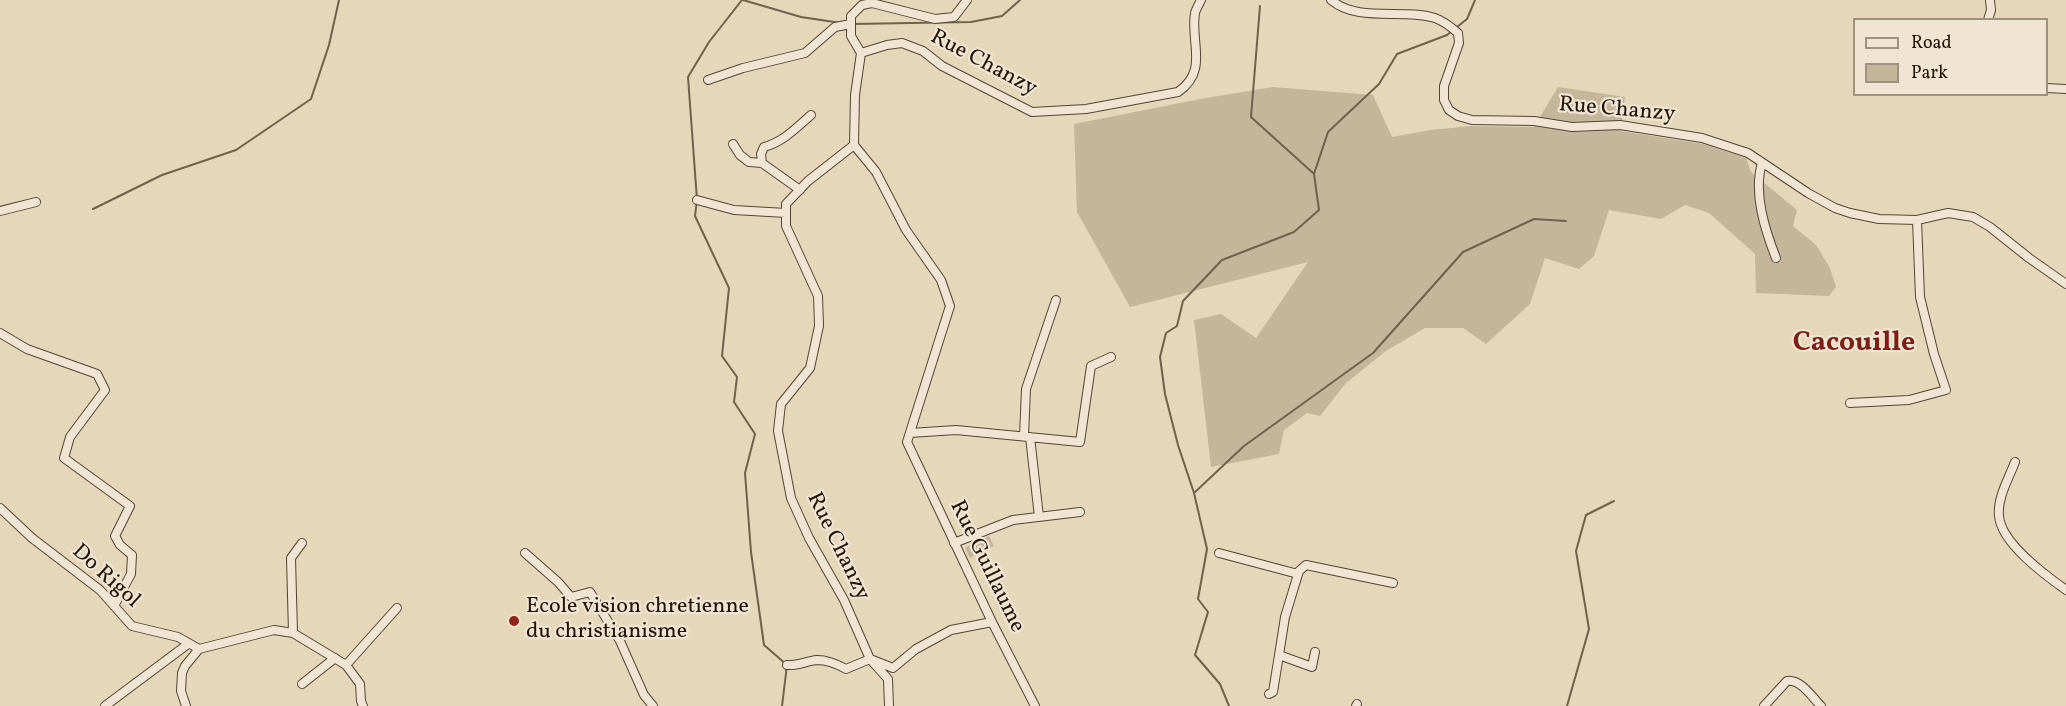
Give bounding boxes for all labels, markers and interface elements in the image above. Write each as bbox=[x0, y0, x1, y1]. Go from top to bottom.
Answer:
legend bbox=[1853, 18, 2048, 96]
street label: Rue Chanzy bbox=[925, 25, 1041, 103]
text: Road bbox=[1911, 31, 1952, 56]
text: Park bbox=[1911, 61, 1948, 86]
street label: Rue Chanzy bbox=[1558, 93, 1676, 129]
district label: Cacouille bbox=[1793, 328, 1915, 362]
street label: Rue Chanzy bbox=[800, 489, 874, 605]
street label: Rue Guillaume bbox=[943, 497, 1029, 637]
street label: Do Rigol bbox=[65, 539, 145, 615]
place label: Ecole vision chretienne du christianisme bbox=[526, 595, 749, 646]
marker: Ecole vision chretienne du christianisme bbox=[507, 614, 521, 628]

